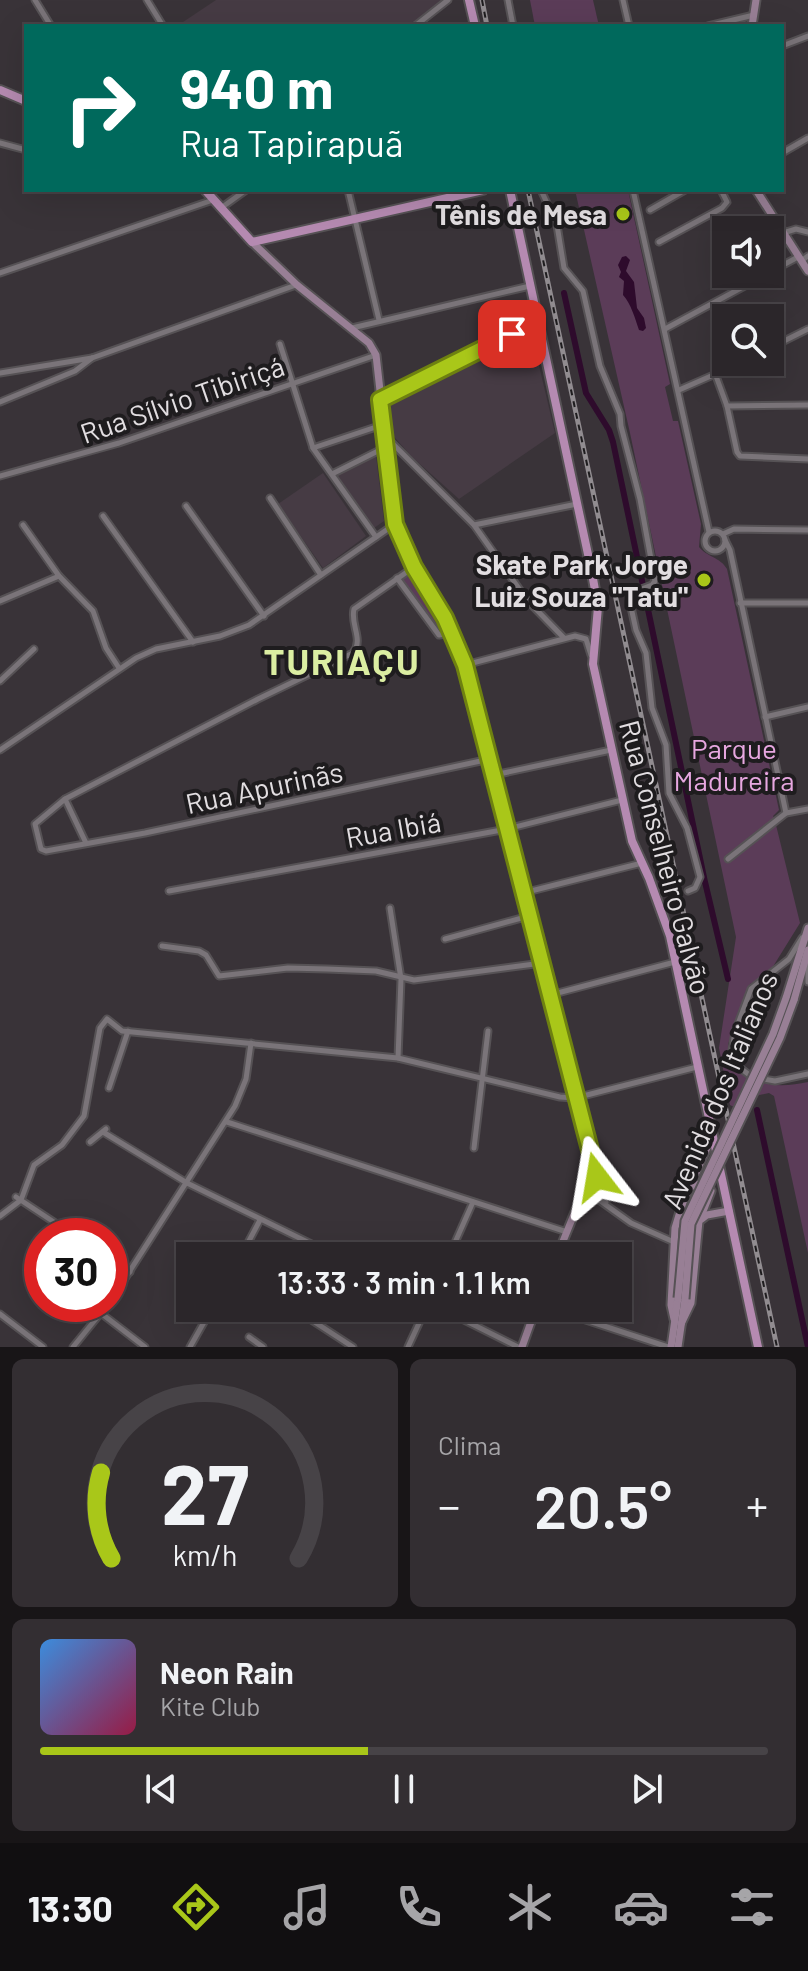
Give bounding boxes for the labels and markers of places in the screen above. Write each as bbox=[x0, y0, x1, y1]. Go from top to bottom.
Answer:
place label: Tênis de Mesa bbox=[435, 197, 607, 231]
marker: Tênis de Mesa bbox=[614, 205, 632, 223]
pin bbox=[478, 300, 546, 368]
place label: Skate Park Jorge Luiz Souza "Tatu" bbox=[474, 547, 688, 613]
marker: Skate Park Jorge Luiz Souza "Tatu" bbox=[695, 571, 713, 589]

